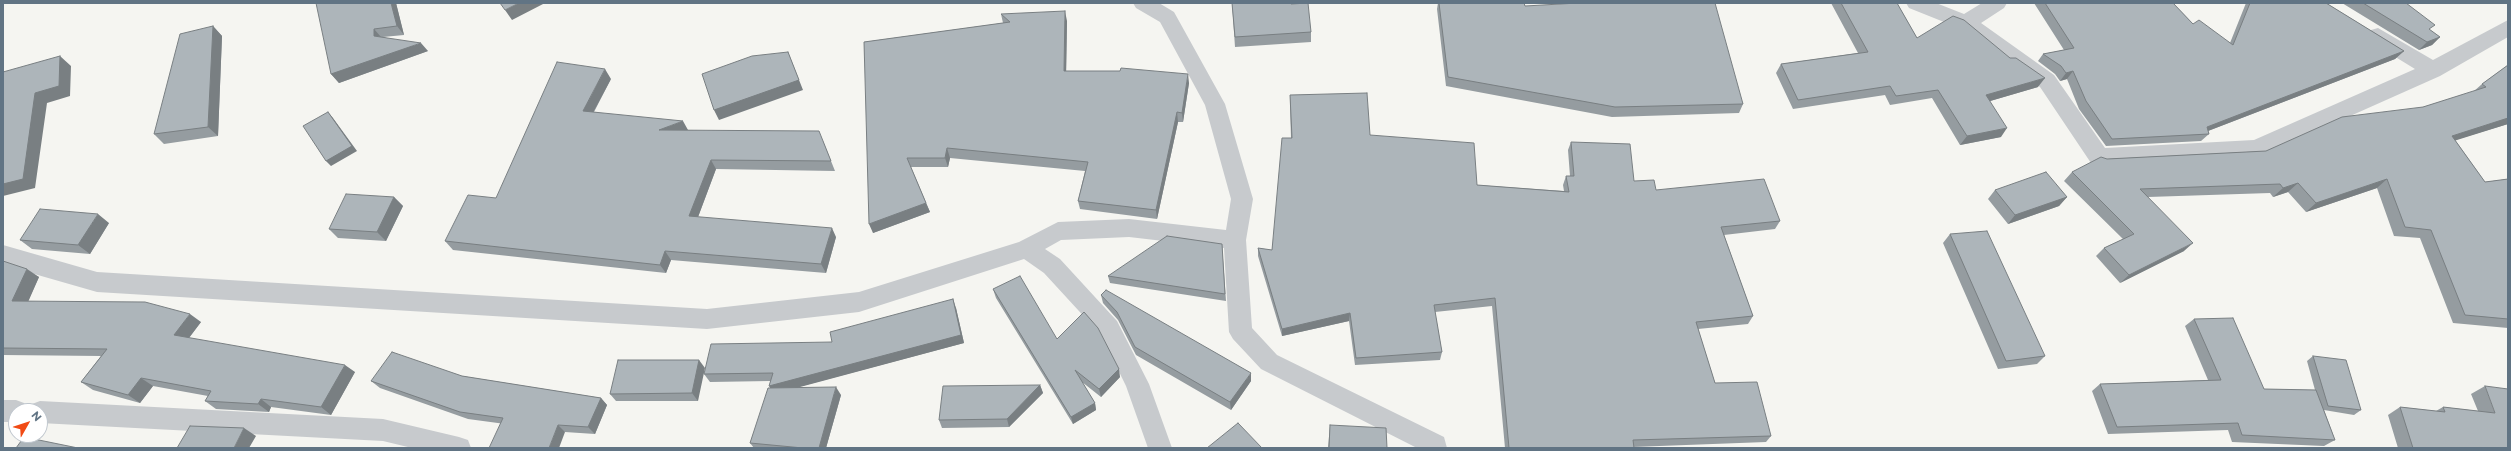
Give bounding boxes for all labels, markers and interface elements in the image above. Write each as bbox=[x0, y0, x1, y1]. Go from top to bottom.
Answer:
north arrow bbox=[8, 403, 48, 443]
text: N bbox=[28, 408, 45, 424]

